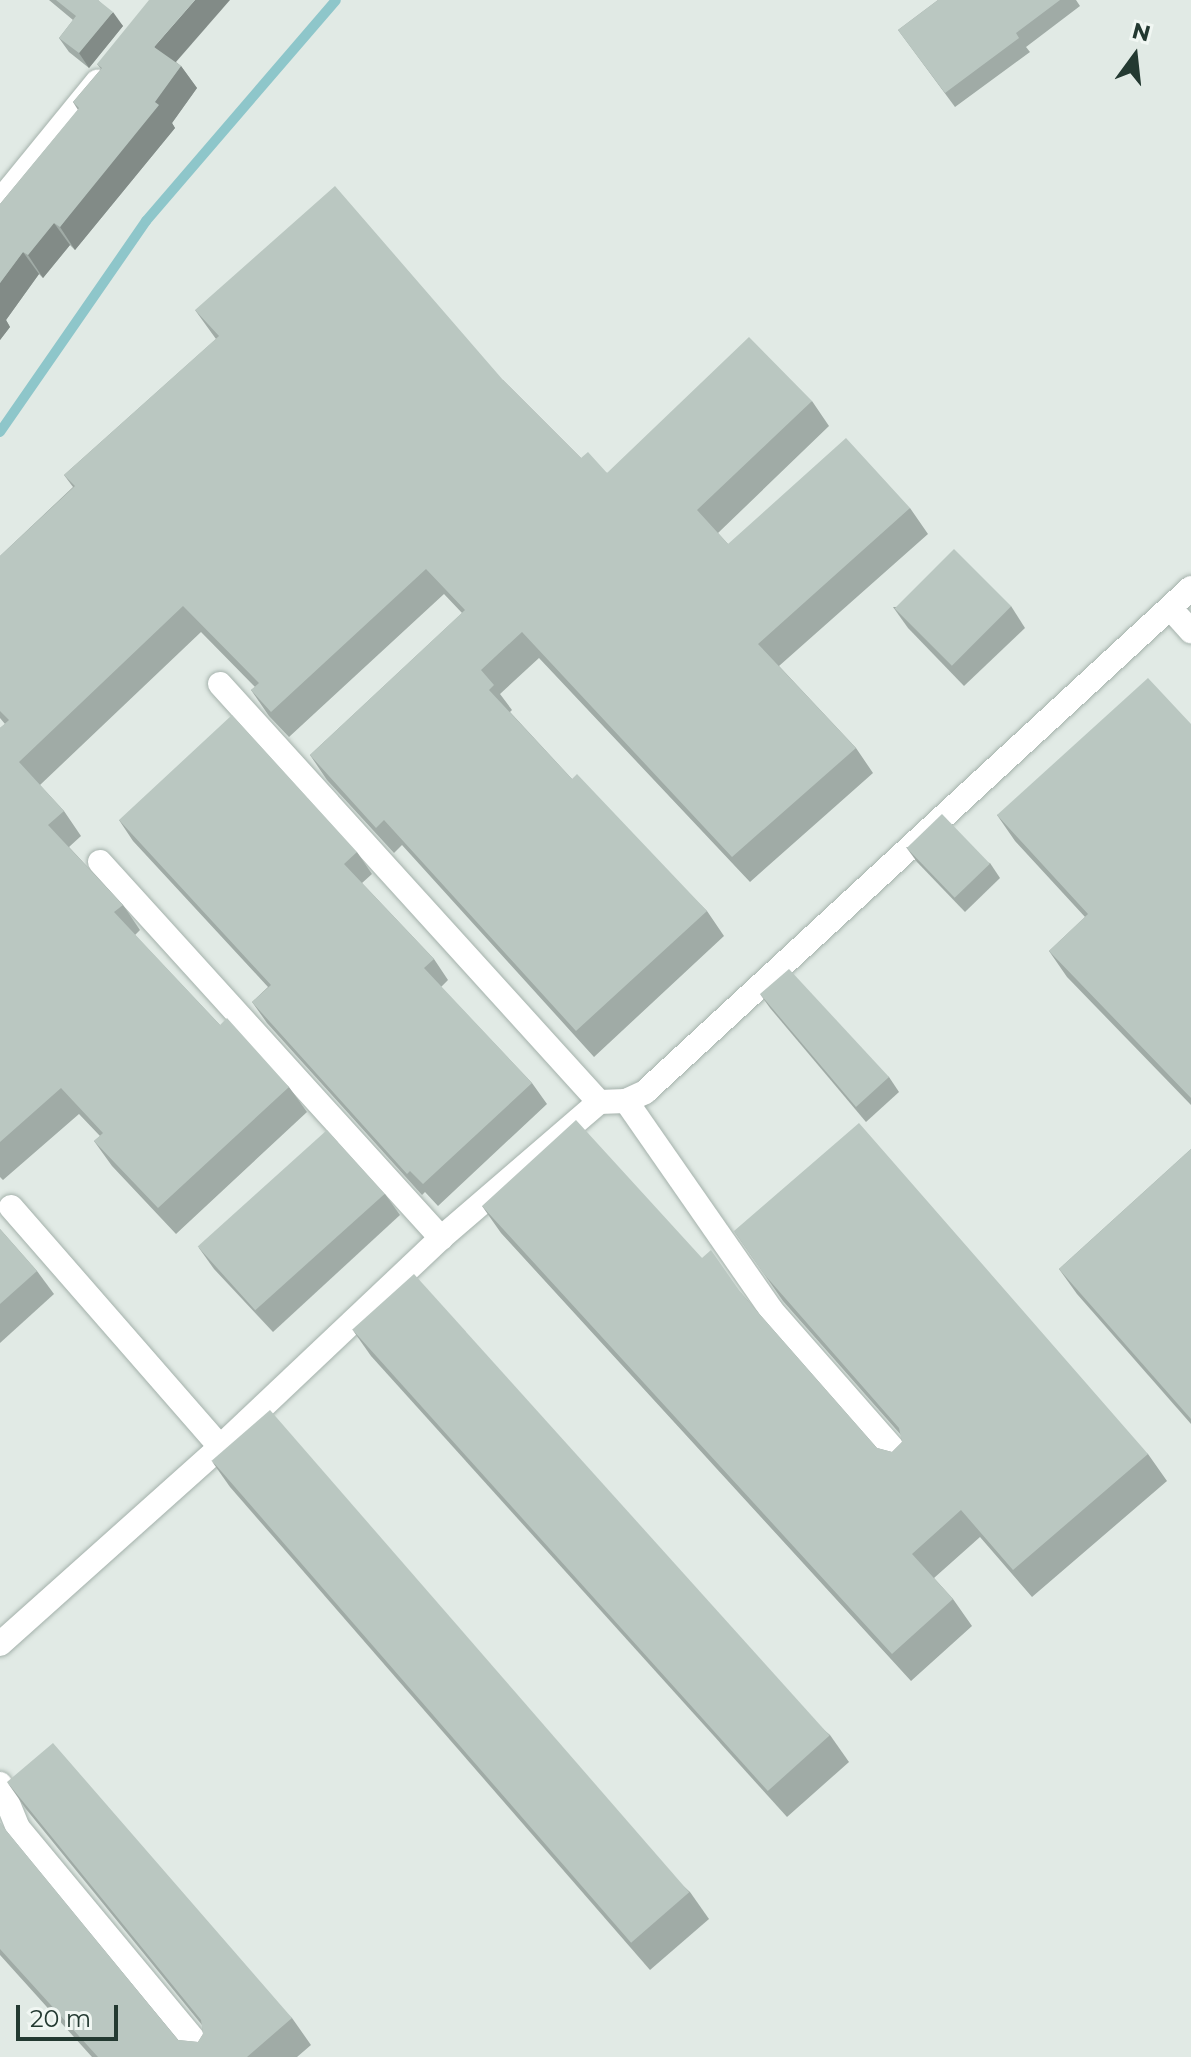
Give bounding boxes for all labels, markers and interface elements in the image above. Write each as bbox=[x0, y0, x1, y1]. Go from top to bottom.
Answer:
north arrow bbox=[1095, 16, 1175, 96]
text: N bbox=[1129, 17, 1153, 48]
scale bar bbox=[20, 1989, 122, 2039]
text: 20 m bbox=[30, 2004, 91, 2033]

